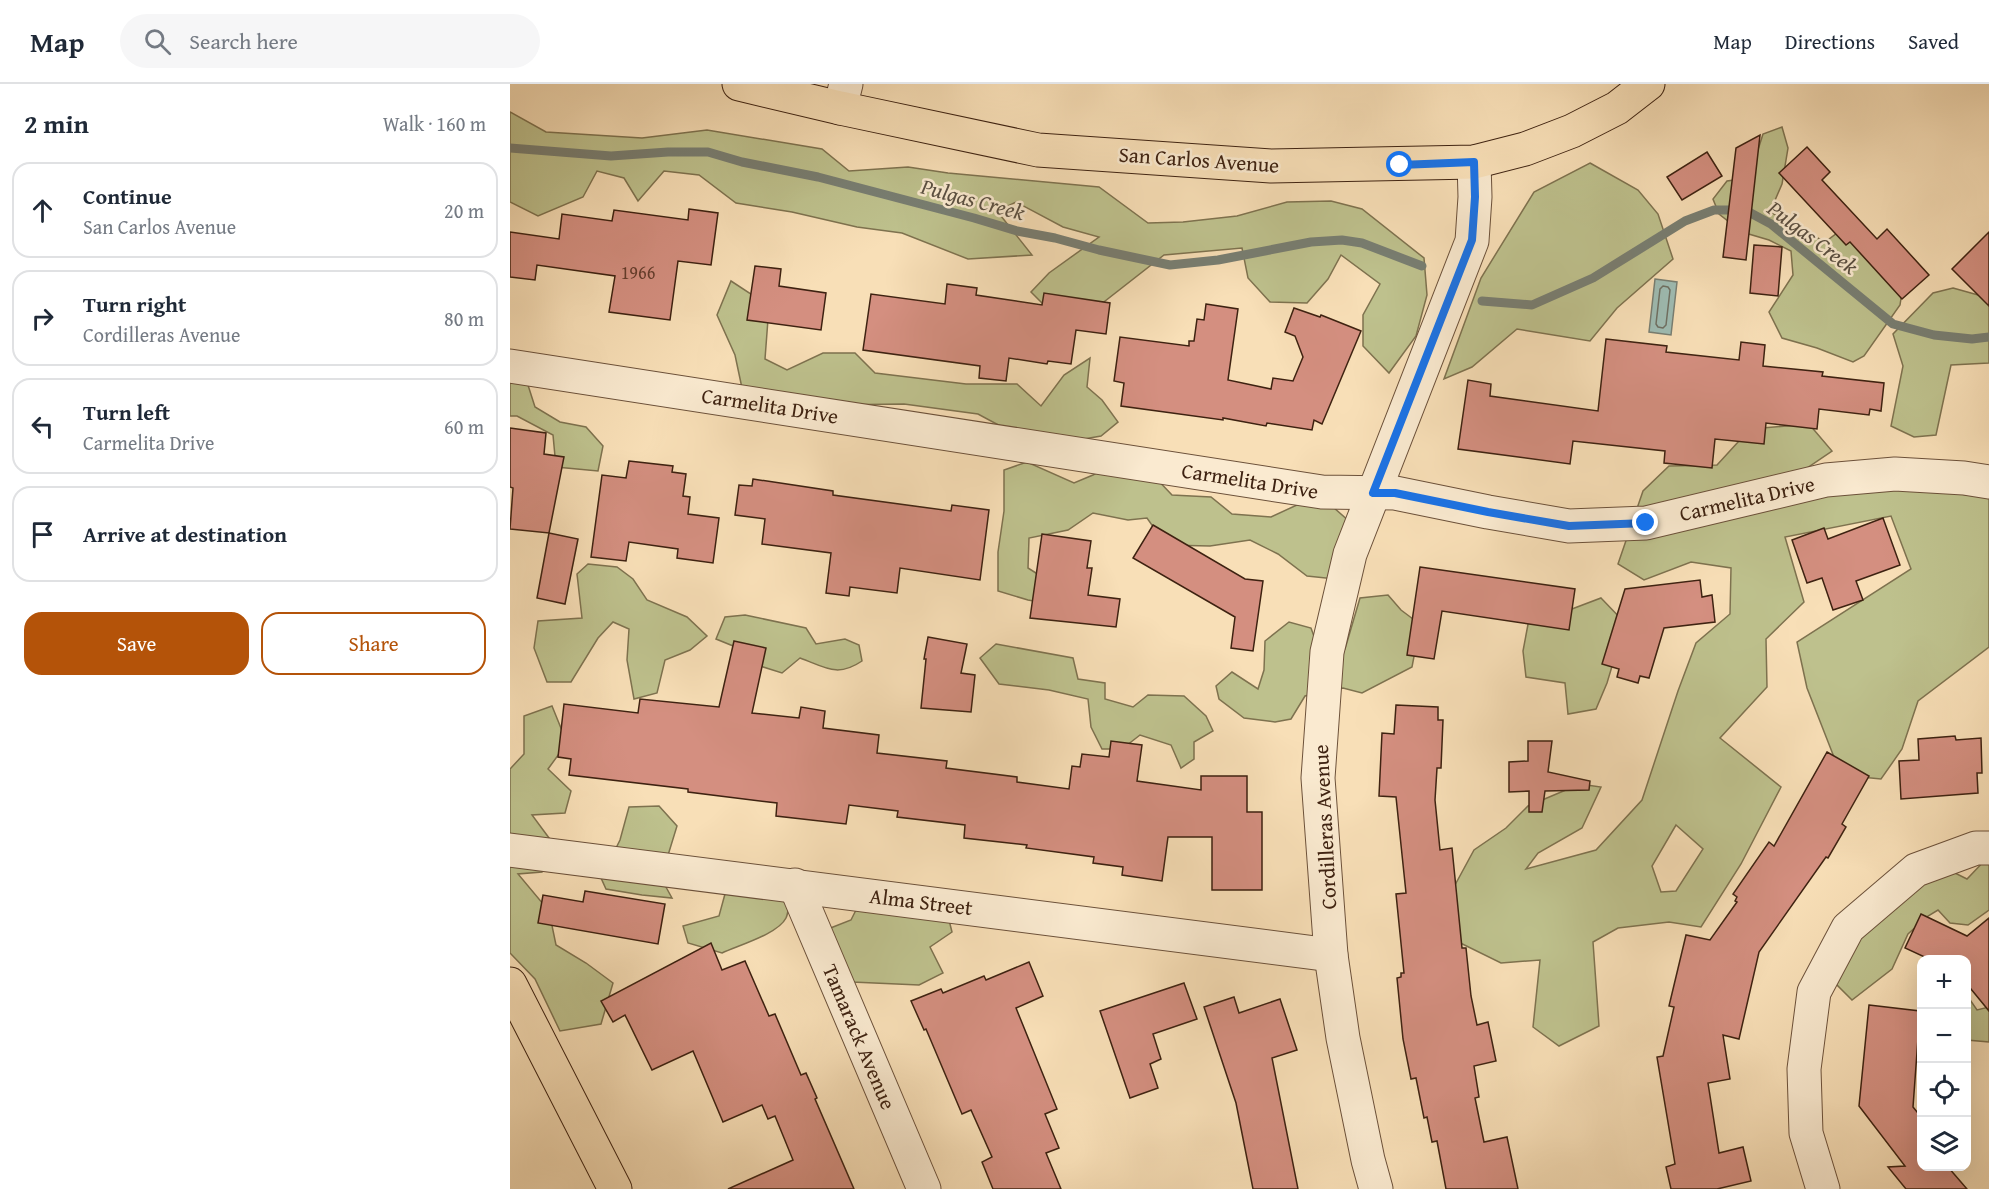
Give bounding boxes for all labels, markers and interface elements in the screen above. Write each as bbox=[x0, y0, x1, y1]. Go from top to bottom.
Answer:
search box bbox=[120, 14, 540, 68]
text: Map bbox=[30, 21, 84, 62]
icon: search bbox=[141, 25, 174, 58]
text: Search here bbox=[189, 25, 298, 57]
text: Map bbox=[1713, 26, 1752, 57]
text: Directions bbox=[1785, 26, 1875, 57]
text: Saved bbox=[1908, 26, 1959, 57]
text: 2 min bbox=[24, 104, 89, 143]
text: Walk · 160 m bbox=[383, 109, 486, 138]
street label: San Carlos Avenue bbox=[1118, 138, 1280, 181]
route start bbox=[1386, 151, 1412, 177]
water label: Pulgas Creek bbox=[917, 170, 1029, 228]
text: Continue bbox=[83, 180, 172, 212]
water label: Pulgas Creek bbox=[1760, 192, 1866, 282]
icon: ahead bbox=[26, 194, 59, 227]
text: 20 m bbox=[444, 196, 484, 225]
text: San Carlos Avenue bbox=[83, 212, 236, 241]
house number: 1966 bbox=[621, 259, 655, 286]
text: Turn right bbox=[83, 288, 186, 320]
icon: right bbox=[26, 302, 59, 335]
text: 80 m bbox=[444, 304, 484, 333]
text: Cordilleras Avenue bbox=[83, 320, 240, 349]
street label: Carmelita Drive bbox=[700, 379, 841, 432]
text: Turn left bbox=[83, 396, 170, 428]
icon: left bbox=[26, 410, 59, 443]
text: 60 m bbox=[444, 412, 484, 441]
text: Carmelita Drive bbox=[83, 428, 214, 457]
street label: Carmelita Drive bbox=[1180, 454, 1321, 507]
street label: Carmelita Drive bbox=[1676, 468, 1818, 529]
route end bbox=[1632, 509, 1658, 535]
icon: arrive bbox=[26, 518, 59, 551]
text: Arrive at destination bbox=[83, 518, 287, 550]
button: Save bbox=[24, 612, 249, 675]
button: Share bbox=[261, 612, 486, 675]
street label: Cordilleras Avenue bbox=[1305, 744, 1344, 910]
street label: Alma Street bbox=[868, 880, 975, 923]
map controls bbox=[1917, 955, 1971, 1171]
button: + bbox=[1917, 955, 1971, 1009]
street label: Tamarack Avenue bbox=[815, 959, 904, 1114]
button: − bbox=[1917, 1009, 1971, 1063]
button: locate bbox=[1917, 1063, 1971, 1117]
button: layers bbox=[1917, 1117, 1971, 1171]

